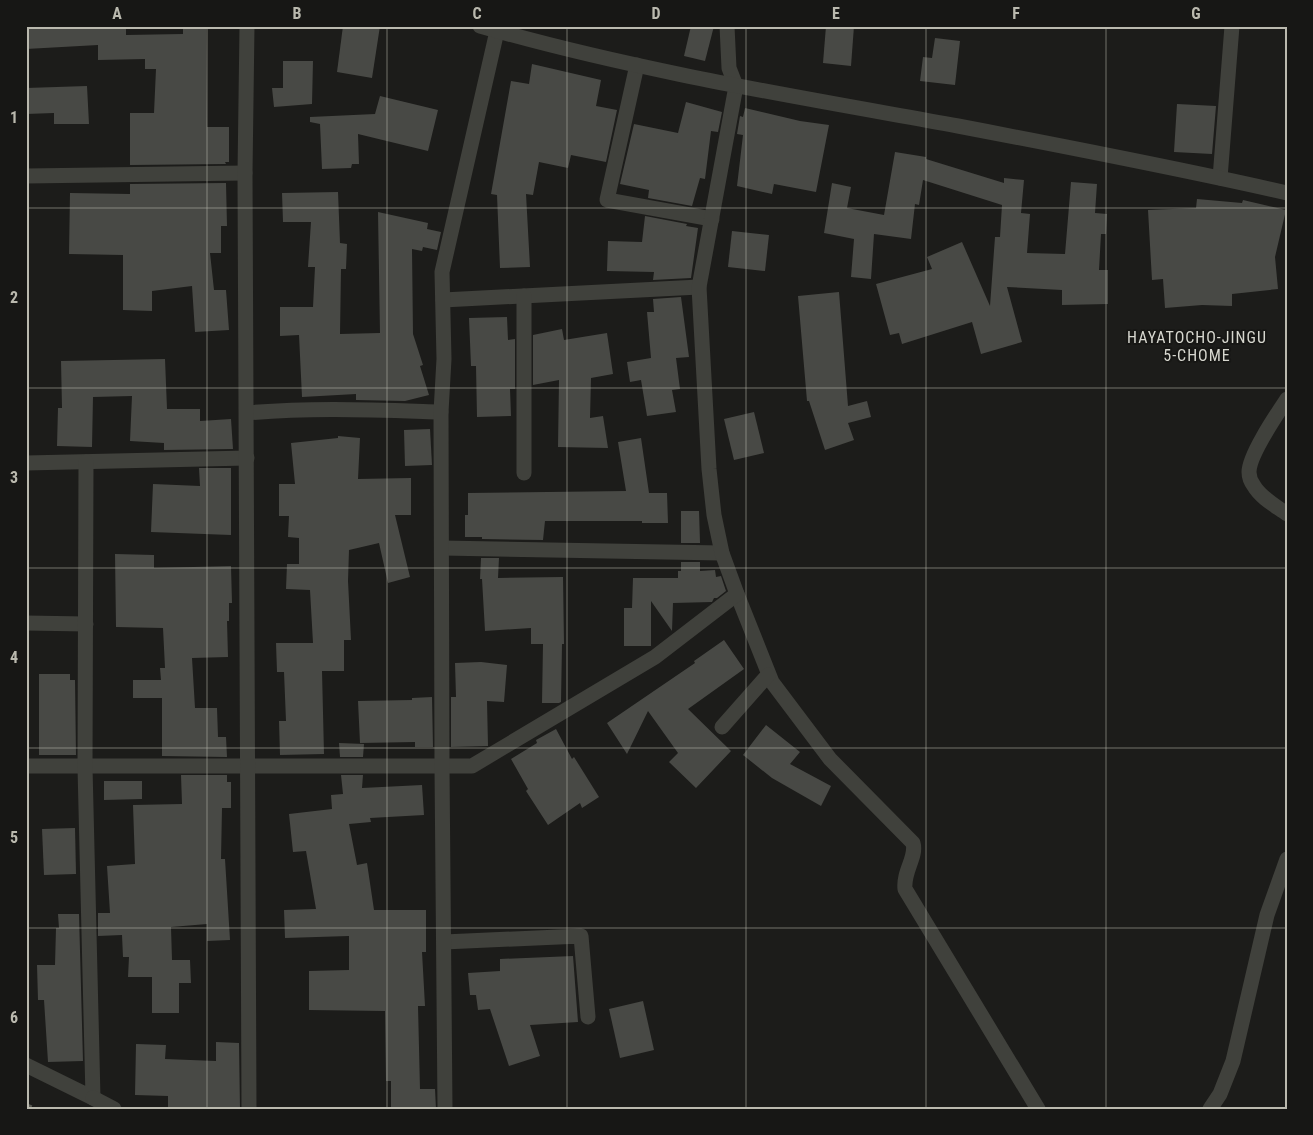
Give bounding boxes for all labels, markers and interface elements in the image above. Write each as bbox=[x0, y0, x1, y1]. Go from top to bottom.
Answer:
text: A bbox=[112, 4, 122, 23]
text: B bbox=[293, 4, 302, 23]
text: C bbox=[472, 4, 482, 23]
text: D bbox=[651, 4, 661, 23]
text: E bbox=[832, 4, 840, 23]
text: F bbox=[1012, 4, 1020, 23]
text: G bbox=[1191, 4, 1201, 23]
text: 1 bbox=[10, 108, 18, 127]
text: 2 bbox=[10, 288, 18, 307]
district label: HAYATOCHO-JINGU 5-CHOME bbox=[1127, 328, 1267, 365]
text: 3 bbox=[10, 468, 18, 487]
text: 4 bbox=[10, 648, 18, 667]
text: 5 bbox=[10, 828, 18, 847]
text: 6 bbox=[10, 1008, 18, 1027]

